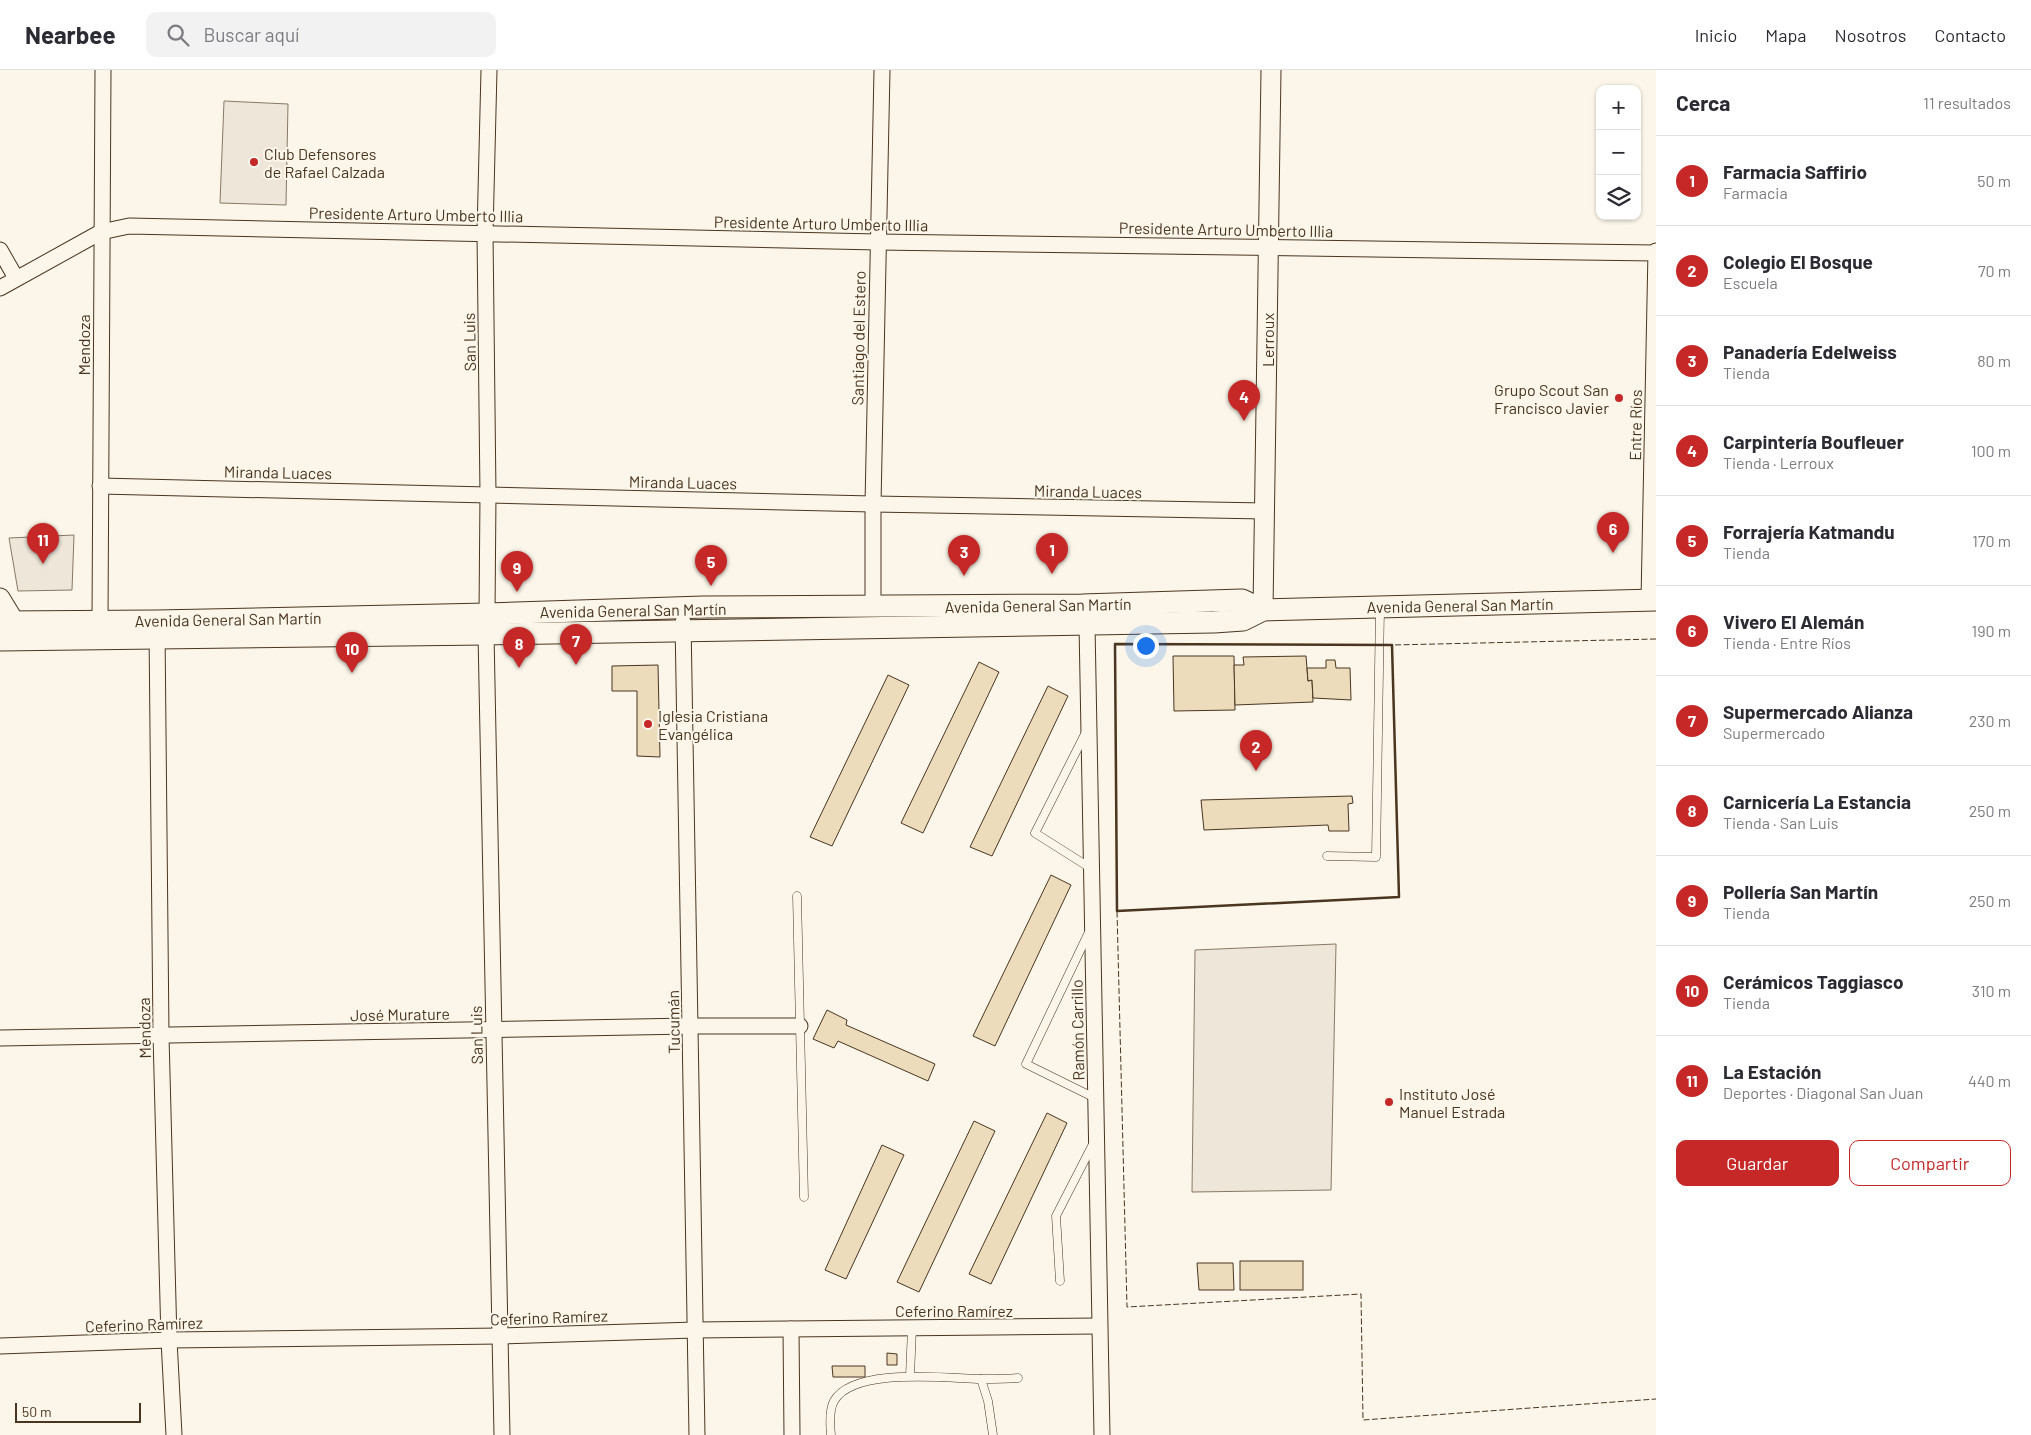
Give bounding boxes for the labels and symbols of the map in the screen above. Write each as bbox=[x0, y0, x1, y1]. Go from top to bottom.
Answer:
place label: Club Defensores de Rafael Calzada bbox=[264, 144, 385, 181]
marker: Club Defensores de Rafael Calzada bbox=[248, 156, 260, 168]
street label: Presidente Arturo Umberto Illia bbox=[309, 203, 523, 225]
street label: Presidente Arturo Umberto Illia bbox=[714, 212, 928, 234]
street label: Presidente Arturo Umberto Illia bbox=[1119, 218, 1333, 240]
street label: Santiago del Estero bbox=[847, 270, 869, 406]
street label: San Luis bbox=[459, 312, 479, 372]
street label: Lerroux bbox=[1258, 313, 1277, 367]
street label: Mendoza bbox=[74, 314, 93, 376]
pin: 4 bbox=[1228, 380, 1260, 421]
place label: Grupo Scout San Francisco Javier bbox=[1494, 380, 1609, 417]
street label: Entre Ríos bbox=[1625, 389, 1645, 461]
marker: Grupo Scout San Francisco Javier bbox=[1613, 392, 1625, 404]
street label: Miranda Luaces bbox=[224, 462, 332, 482]
street label: Miranda Luaces bbox=[629, 472, 737, 492]
street label: Miranda Luaces bbox=[1034, 481, 1142, 501]
pin: 6 bbox=[1597, 512, 1629, 553]
pin: 11 bbox=[27, 523, 59, 564]
pin: 1 bbox=[1036, 533, 1068, 574]
pin: 3 bbox=[948, 535, 980, 576]
pin: 5 bbox=[695, 545, 727, 586]
pin: 9 bbox=[501, 551, 533, 592]
street label: Avenida General San Martín bbox=[944, 594, 1132, 616]
street label: Avenida General San Martín bbox=[1366, 594, 1554, 616]
street label: Avenida General San Martín bbox=[539, 599, 727, 621]
street label: Avenida General San Martín bbox=[134, 608, 322, 630]
pin: 7 bbox=[560, 624, 592, 665]
pin: 8 bbox=[503, 627, 535, 668]
pin: 10 bbox=[336, 632, 368, 673]
your location bbox=[1133, 633, 1159, 659]
place label: Iglesia Cristiana Evangélica bbox=[658, 706, 768, 743]
marker: Iglesia Cristiana Evangélica bbox=[642, 718, 654, 730]
pin: 2 bbox=[1240, 730, 1272, 771]
street label: Ramón Carrillo bbox=[1067, 979, 1087, 1081]
street label: Tucumán bbox=[663, 990, 683, 1054]
street label: Mendoza bbox=[134, 997, 154, 1059]
street label: José Murature bbox=[350, 1004, 450, 1024]
street label: San Luis bbox=[466, 1005, 486, 1065]
place label: Instituto José Manuel Estrada bbox=[1399, 1084, 1505, 1121]
marker: Instituto José Manuel Estrada bbox=[1383, 1096, 1395, 1108]
street label: Ceferino Ramírez bbox=[895, 1301, 1013, 1320]
street label: Ceferino Ramírez bbox=[490, 1305, 608, 1329]
street label: Ceferino Ramírez bbox=[85, 1312, 203, 1336]
scale bar bbox=[15, 1400, 141, 1423]

